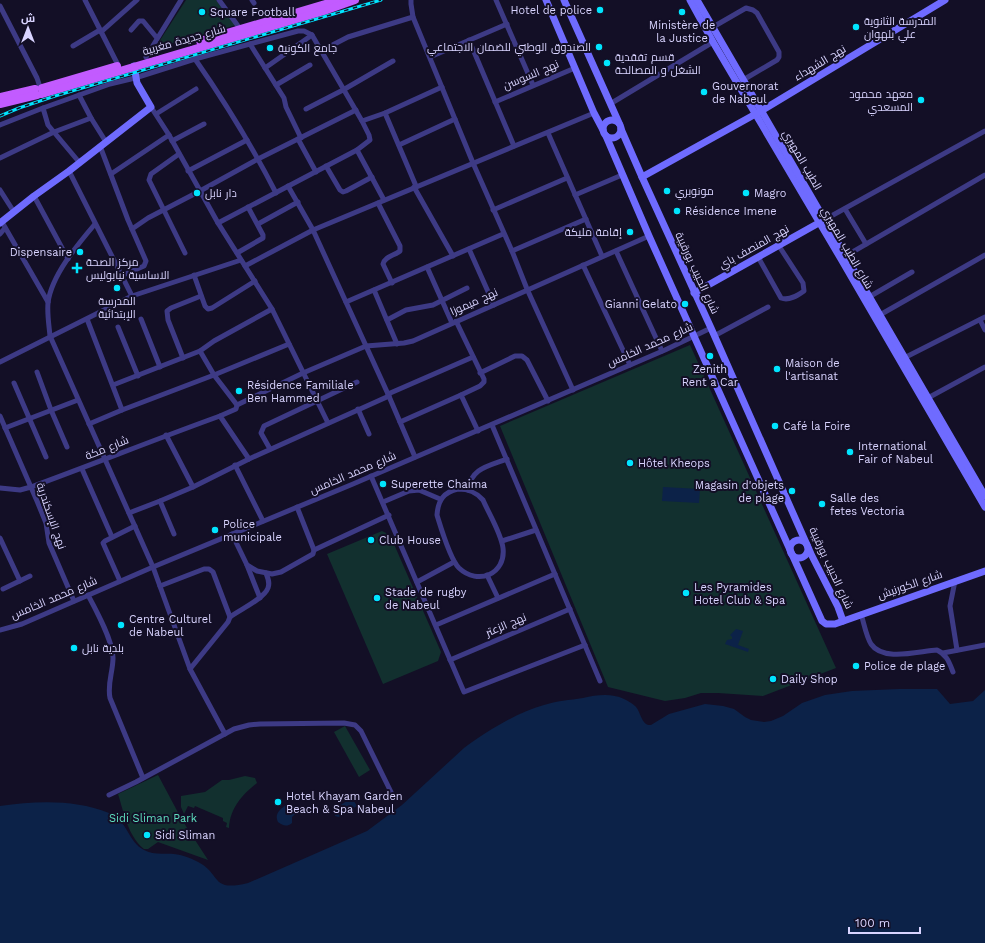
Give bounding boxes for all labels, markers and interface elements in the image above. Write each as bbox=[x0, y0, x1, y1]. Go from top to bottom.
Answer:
place label: Hotel de police bbox=[511, 4, 592, 17]
marker: Hotel de police bbox=[595, 5, 605, 15]
place label: Square Football bbox=[210, 6, 296, 19]
marker: Square Football bbox=[197, 7, 207, 17]
marker: Ministère de la Justice bbox=[677, 7, 687, 17]
north arrow bbox=[8, 8, 48, 48]
text: ش bbox=[21, 12, 35, 25]
place label: المدرسة الثانوية علي بلهوان bbox=[864, 15, 936, 43]
place label: Ministère de la Justice bbox=[649, 19, 715, 45]
street label: شارع جديدة مغربية bbox=[141, 22, 227, 59]
marker: المدرسة الثانوية علي بلهوان bbox=[851, 22, 861, 32]
place label: الصندوق الوطني للضمان الاجتماعي bbox=[427, 41, 591, 56]
place label: جامع الكونية bbox=[278, 42, 337, 56]
marker: الصندوق الوطني للضمان الاجتماعي bbox=[594, 42, 604, 52]
street label: نهج الشهداء bbox=[792, 42, 849, 84]
marker: جامع الكونية bbox=[265, 43, 275, 53]
place label: قسم تفقدية الشغل و المصالحة bbox=[615, 51, 701, 77]
street label: نهج السوسن bbox=[501, 57, 561, 93]
marker: قسم تفقدية الشغل و المصالحة bbox=[602, 58, 612, 68]
place label: Gouvernorat de Nabeul bbox=[712, 80, 779, 106]
marker: Gouvernorat de Nabeul bbox=[699, 87, 709, 97]
place label: معهد محمود المسعدي bbox=[849, 88, 913, 116]
marker: معهد محمود المسعدي bbox=[916, 95, 926, 105]
street label: الطيب المهيري bbox=[778, 128, 824, 193]
place label: مونوبري bbox=[675, 185, 714, 200]
marker: مونوبري bbox=[662, 186, 672, 196]
place label: دار نابل bbox=[205, 187, 237, 200]
place label: Magro bbox=[754, 187, 786, 200]
marker: دار نابل bbox=[192, 188, 202, 198]
marker: Magro bbox=[741, 188, 751, 198]
place label: Résidence Imene bbox=[685, 205, 777, 218]
street label: شارع الطيب المهيري bbox=[817, 205, 876, 292]
marker: Résidence Imene bbox=[672, 206, 682, 216]
street label: نهج المنصف باي bbox=[717, 222, 792, 273]
place label: إقامة مليكة bbox=[565, 226, 622, 239]
marker: إقامة مليكة bbox=[625, 227, 635, 237]
street label: شارع الحبيب بورقيبة bbox=[671, 230, 722, 316]
place label: Dispensaire bbox=[10, 246, 72, 259]
marker: Dispensaire bbox=[75, 247, 85, 257]
place label: مركز الصحة الاساسية نيابوليس bbox=[86, 256, 170, 282]
marker: مركز الصحة الاساسية نيابوليس bbox=[71, 262, 83, 274]
marker: المدرسة الإبتدائية bbox=[112, 283, 122, 293]
street label: نهج ميموزا bbox=[448, 286, 500, 319]
place label: المدرسة الإبتدائية bbox=[98, 295, 136, 321]
place label: Gianni Gelato bbox=[605, 298, 677, 311]
marker: Gianni Gelato bbox=[680, 299, 690, 309]
street label: شارع محمد الخامس bbox=[605, 320, 695, 371]
marker: Zenith Rent a Car bbox=[705, 351, 715, 361]
place label: Maison de l'artisanat bbox=[785, 357, 840, 383]
place label: Zenith Rent a Car bbox=[682, 363, 739, 389]
marker: Maison de l'artisanat bbox=[772, 364, 782, 374]
place label: Résidence Familiale Ben Hammed bbox=[247, 379, 354, 405]
marker: Résidence Familiale Ben Hammed bbox=[234, 386, 244, 396]
place label: Café la Foire bbox=[783, 420, 850, 433]
marker: Café la Foire bbox=[770, 421, 780, 431]
street label: شارع مكة bbox=[83, 433, 131, 464]
place label: International Fair of Nabeul bbox=[858, 440, 934, 466]
marker: International Fair of Nabeul bbox=[845, 447, 855, 457]
street label: شارع محمد الخامس bbox=[308, 449, 398, 498]
place label: Hôtel Kheops bbox=[638, 457, 710, 470]
marker: Hôtel Kheops bbox=[625, 458, 635, 468]
place label: Superette Chaima bbox=[391, 478, 487, 491]
marker: Superette Chaima bbox=[378, 479, 388, 489]
place label: Magasin d'objets de plage bbox=[695, 479, 784, 505]
street label: نهج الإسكندرية bbox=[33, 481, 68, 551]
marker: Magasin d'objets de plage bbox=[787, 486, 797, 496]
place label: Salle des fetes Vectoria bbox=[830, 492, 904, 518]
marker: Salle des fetes Vectoria bbox=[817, 499, 827, 509]
place label: Police municipale bbox=[223, 518, 282, 544]
marker: Police municipale bbox=[210, 525, 220, 535]
street label: شارع الحبيب بورقيبة bbox=[805, 525, 856, 611]
place label: Club House bbox=[379, 534, 441, 547]
marker: Club House bbox=[366, 535, 376, 545]
street label: شارع الكورنيش bbox=[876, 568, 944, 603]
street label: شارع محمد الخامس bbox=[9, 574, 99, 623]
place label: Les Pyramides Hotel Club & Spa bbox=[694, 581, 785, 607]
place label: Stade de rugby de Nabeul bbox=[385, 586, 467, 612]
marker: Les Pyramides Hotel Club & Spa bbox=[681, 588, 691, 598]
marker: Stade de rugby de Nabeul bbox=[372, 593, 382, 603]
street label: نهج الزعتر bbox=[483, 611, 529, 641]
place label: Centre Culturel de Nabeul bbox=[129, 613, 212, 639]
marker: Centre Culturel de Nabeul bbox=[116, 620, 126, 630]
place label: بلدية نابل bbox=[82, 642, 124, 655]
marker: بلدية نابل bbox=[69, 643, 79, 653]
place label: Police de plage bbox=[864, 660, 945, 673]
marker: Police de plage bbox=[851, 661, 861, 671]
place label: Daily Shop bbox=[781, 673, 838, 686]
marker: Daily Shop bbox=[768, 674, 778, 684]
place label: Hotel Khayam Garden Beach & Spa Nabeul bbox=[286, 790, 403, 816]
marker: Hotel Khayam Garden Beach & Spa Nabeul bbox=[273, 797, 283, 807]
park label: Sidi Sliman Park bbox=[109, 812, 197, 825]
place label: Sidi Sliman bbox=[155, 829, 215, 842]
marker: Sidi Sliman bbox=[142, 830, 152, 840]
scale bar bbox=[849, 909, 920, 935]
text: 100 m bbox=[855, 916, 890, 930]

